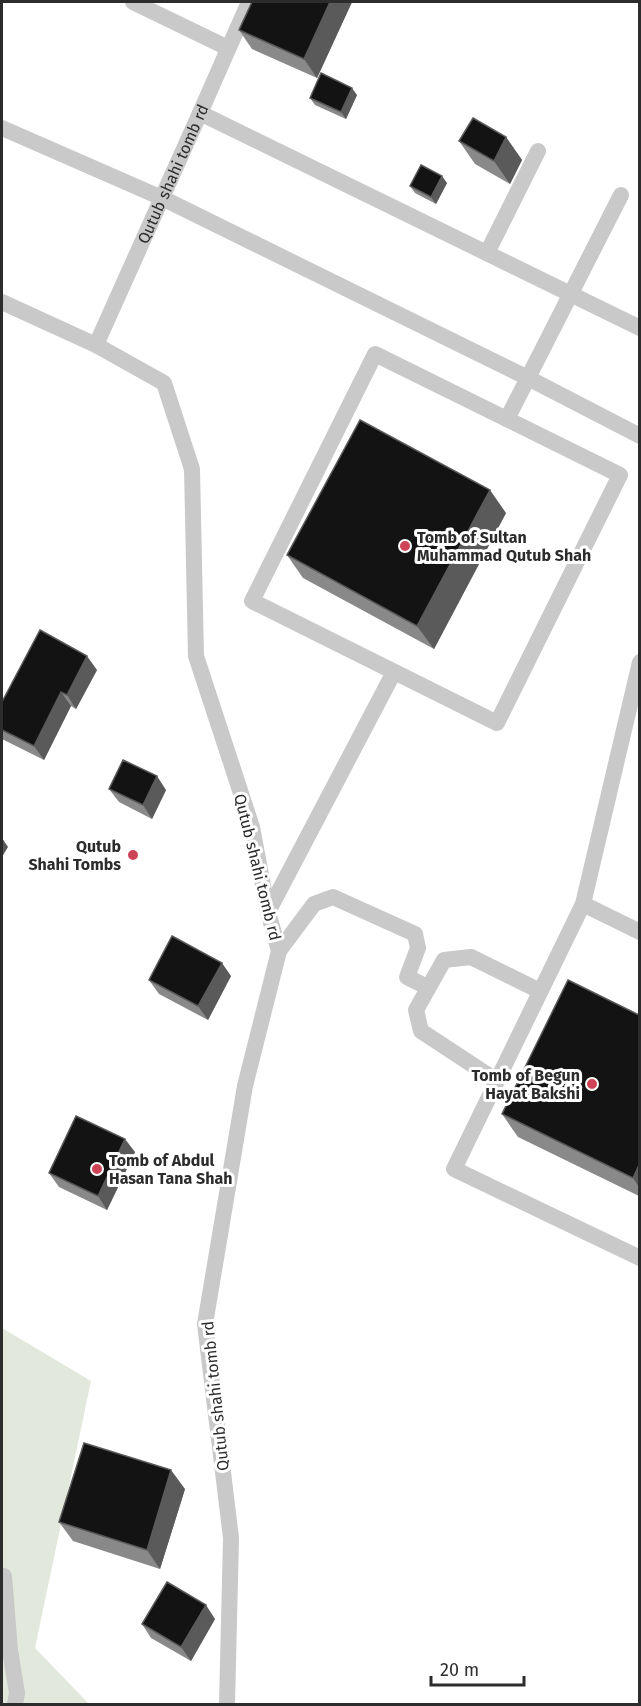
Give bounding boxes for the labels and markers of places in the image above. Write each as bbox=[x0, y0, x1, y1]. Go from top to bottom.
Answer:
place label: Tomb of Sultan Muhammad Qutub Shah bbox=[417, 528, 591, 565]
marker: Tomb of Sultan Muhammad Qutub Shah bbox=[398, 539, 412, 553]
place label: Qutub Shahi Tombs bbox=[28, 837, 121, 874]
marker: Qutub Shahi Tombs bbox=[126, 848, 140, 862]
place label: Tomb of Begun Hayat Bakshi bbox=[471, 1066, 580, 1103]
marker: Tomb of Begun Hayat Bakshi bbox=[585, 1077, 599, 1091]
place label: Tomb of Abdul Hasan Tana Shah bbox=[109, 1151, 232, 1188]
marker: Tomb of Abdul Hasan Tana Shah bbox=[90, 1162, 104, 1176]

